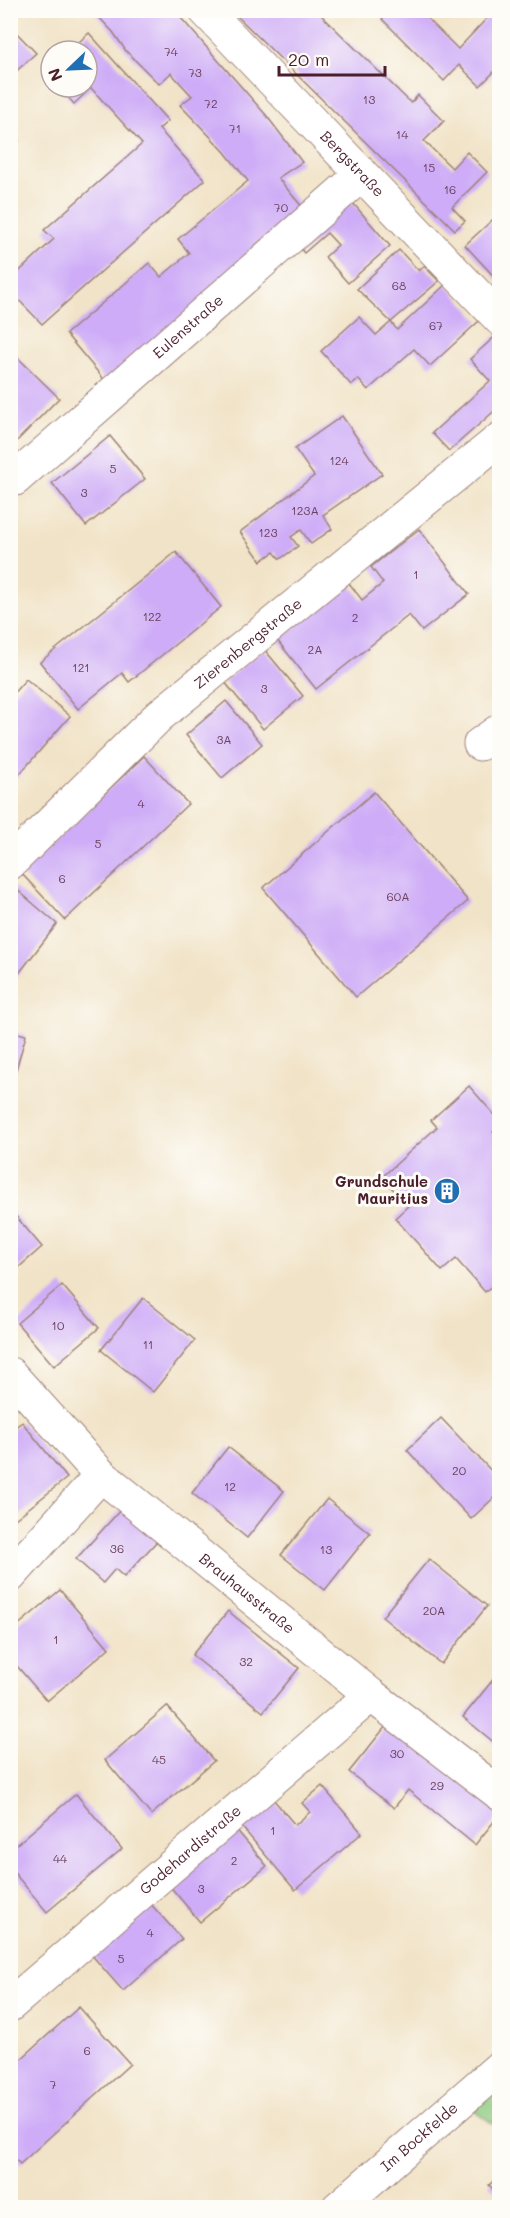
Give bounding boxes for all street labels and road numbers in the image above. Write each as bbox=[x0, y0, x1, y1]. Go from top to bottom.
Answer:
street label: Bergstraße bbox=[316, 126, 389, 201]
street label: Eulenstraße bbox=[148, 290, 227, 363]
street label: Zierenbergstraße bbox=[189, 593, 306, 693]
street label: Brauhausstraße bbox=[196, 1548, 299, 1638]
street label: Godehardistraße bbox=[135, 1800, 245, 1898]
street label: Im Bockfelde bbox=[376, 2097, 462, 2175]

